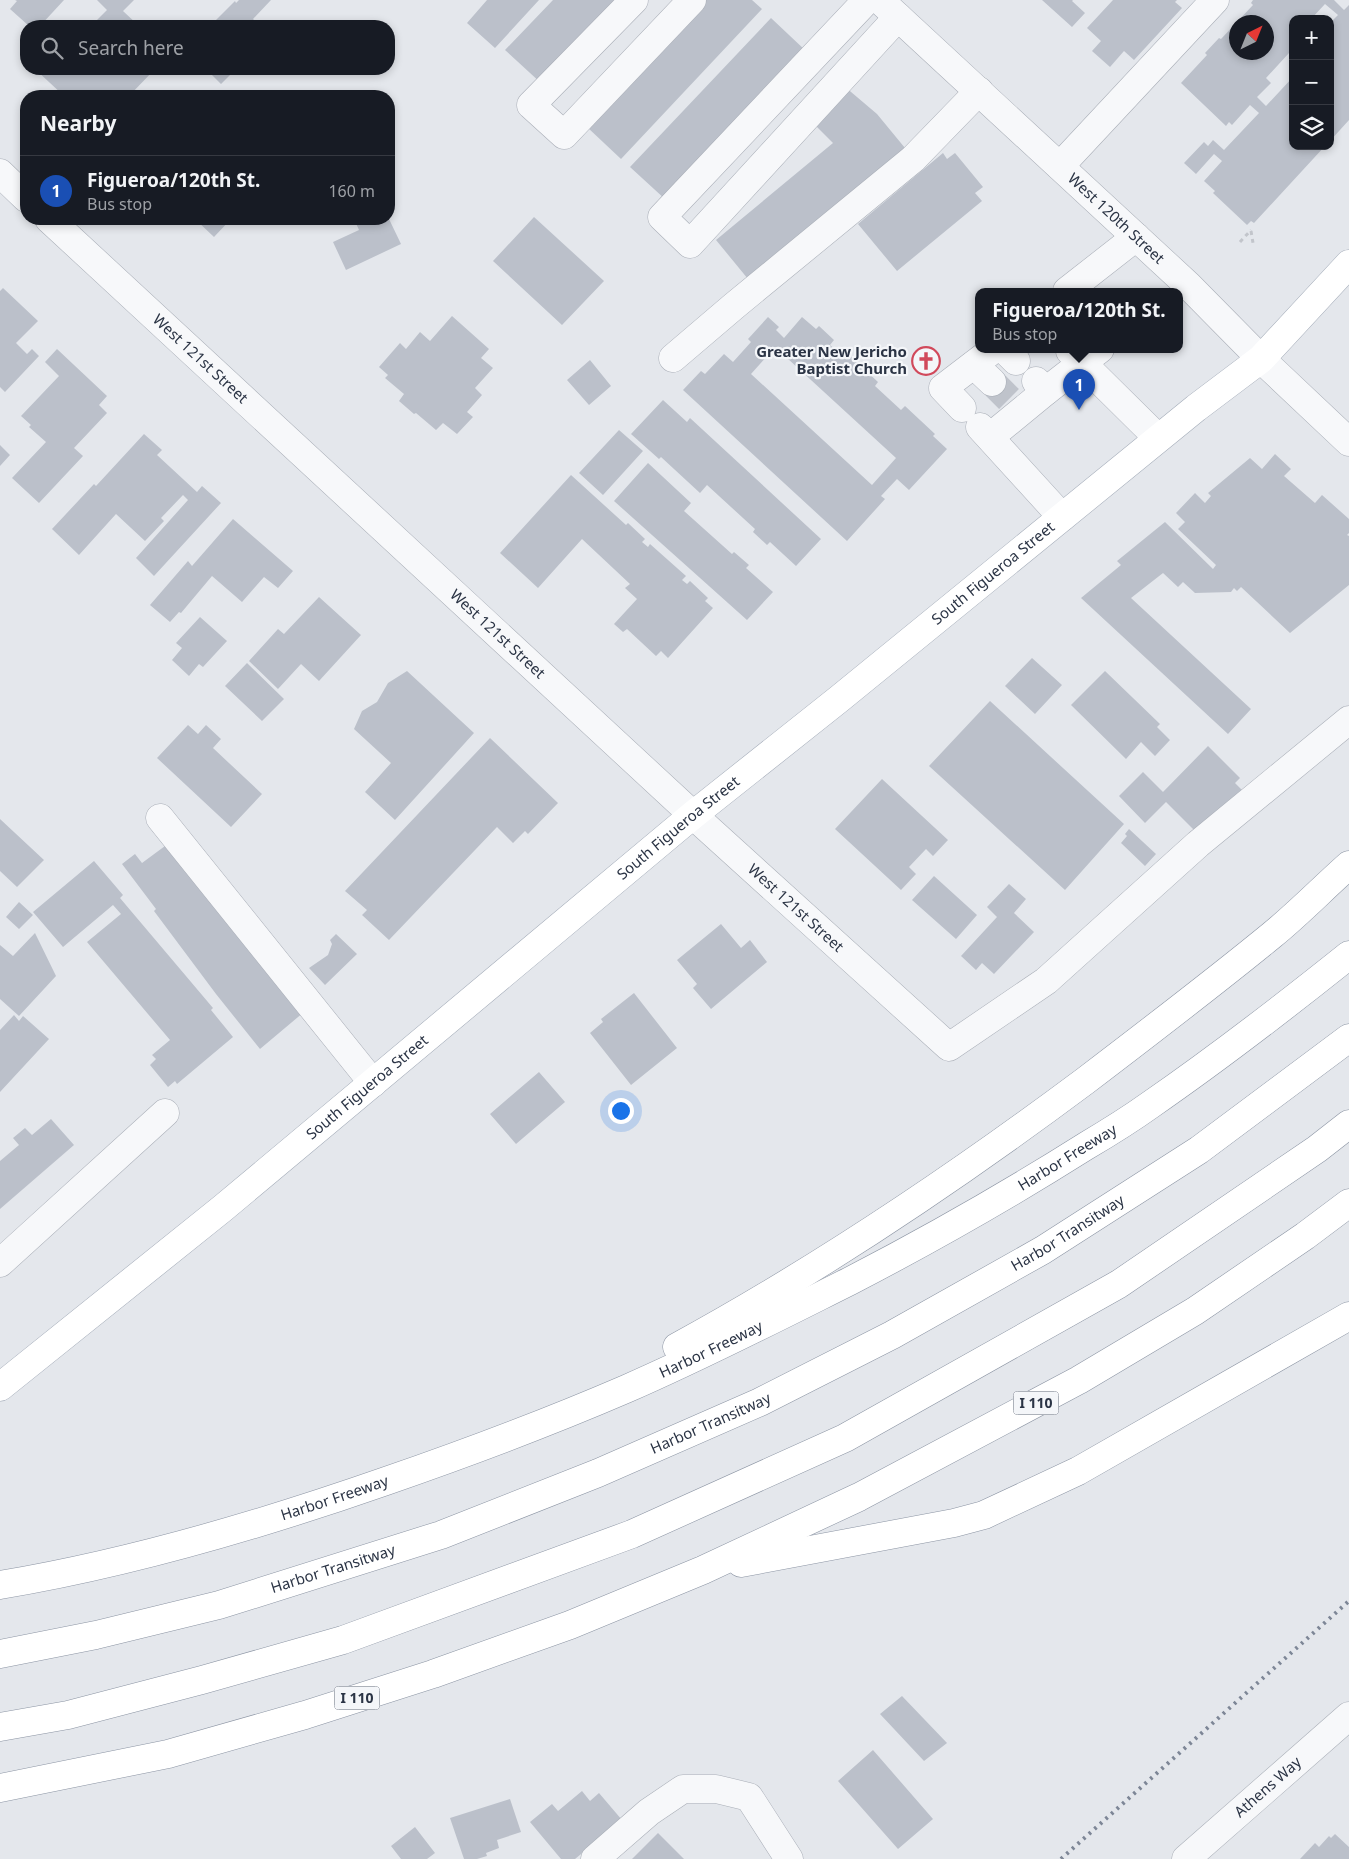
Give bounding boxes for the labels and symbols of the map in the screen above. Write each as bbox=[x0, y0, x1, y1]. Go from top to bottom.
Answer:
north arrow bbox=[1229, 15, 1274, 60]
street label: West 120th Street bbox=[1064, 168, 1170, 268]
street label: West 121st Street bbox=[149, 309, 253, 408]
place label: Greater New Jericho Baptist Church bbox=[756, 341, 907, 378]
church icon: Greater New Jericho Baptist Church bbox=[911, 346, 941, 376]
pin: 1 bbox=[1063, 369, 1095, 410]
street label: South Figueroa Street bbox=[927, 516, 1059, 629]
street label: West 121st Street bbox=[446, 584, 550, 683]
street label: South Figueroa Street bbox=[612, 771, 744, 884]
street label: West 121st Street bbox=[744, 859, 849, 956]
street label: South Figueroa Street bbox=[301, 1029, 432, 1143]
your location bbox=[608, 1098, 634, 1124]
street label: Harbor Freeway bbox=[1014, 1119, 1120, 1195]
street label: Harbor Transitway bbox=[1007, 1189, 1128, 1275]
street label: Harbor Freeway bbox=[656, 1315, 766, 1382]
street label: Harbor Transitway bbox=[647, 1387, 774, 1458]
road number: I 110 bbox=[1014, 1392, 1058, 1415]
street label: Harbor Freeway bbox=[278, 1470, 391, 1524]
street label: Harbor Transitway bbox=[268, 1539, 398, 1597]
road number: I 110 bbox=[334, 1686, 380, 1710]
street label: Athens Way bbox=[1230, 1751, 1305, 1821]

